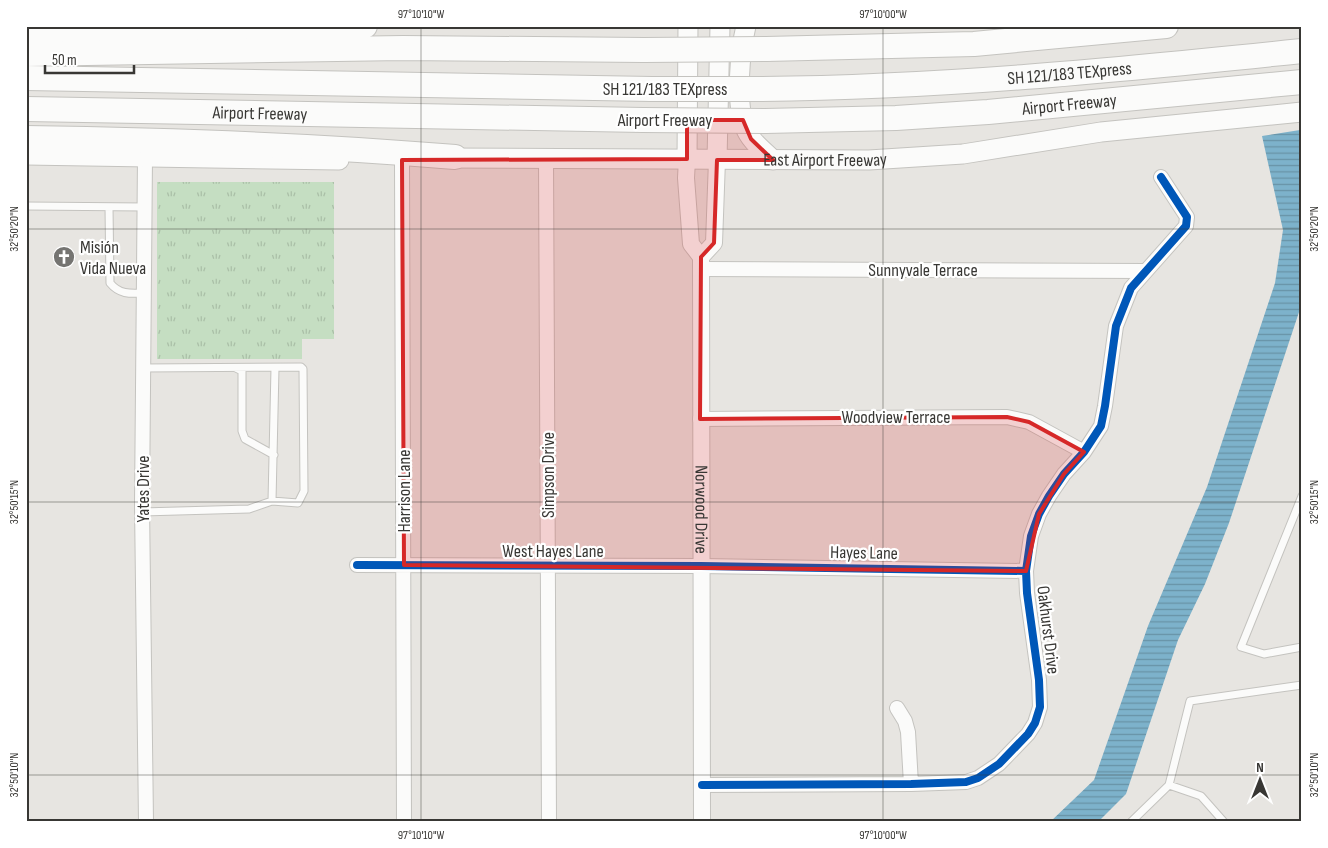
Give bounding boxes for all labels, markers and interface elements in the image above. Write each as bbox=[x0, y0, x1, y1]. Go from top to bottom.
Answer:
text: 97°10'10"W bbox=[398, 7, 444, 22]
text: 97°10'00"W bbox=[859, 7, 907, 22]
scale bar bbox=[45, 42, 134, 74]
text: 50 m bbox=[52, 51, 77, 70]
street label: SH 121/183 TEXpress bbox=[1007, 57, 1133, 89]
street label: SH 121/183 TEXpress bbox=[603, 79, 727, 100]
street label: Airport Freeway bbox=[1020, 89, 1118, 119]
street label: Airport Freeway bbox=[211, 102, 308, 125]
street label: Airport Freeway bbox=[617, 110, 712, 131]
street label: East Airport Freeway bbox=[763, 148, 888, 171]
text: 32°50'20"N bbox=[7, 206, 22, 252]
text: 32°50'20"N bbox=[1307, 206, 1322, 252]
place label: Misión Vida Nueva bbox=[80, 237, 146, 279]
church icon: Misión Vida Nueva bbox=[52, 245, 76, 269]
street label: Sunnyvale Terrace bbox=[868, 260, 978, 281]
street label: Woodview Terrace bbox=[841, 407, 951, 428]
street label: Simpson Drive bbox=[538, 432, 559, 518]
street label: Harrison Lane bbox=[394, 450, 415, 532]
street label: Yates Drive bbox=[133, 456, 154, 523]
street label: Norwood Drive bbox=[691, 465, 712, 554]
text: 32°50'15"N bbox=[7, 480, 22, 524]
text: 32°50'15"N bbox=[1307, 480, 1322, 524]
street label: West Hayes Lane bbox=[502, 541, 604, 562]
street label: Hayes Lane bbox=[830, 542, 898, 564]
street label: Oakhurst Drive bbox=[1032, 585, 1064, 675]
text: 32°50'10"N bbox=[7, 753, 22, 797]
text: 32°50'10"N bbox=[1307, 753, 1322, 797]
north arrow bbox=[1236, 756, 1286, 806]
text: N bbox=[1256, 759, 1264, 776]
text: 97°10'10"W bbox=[398, 828, 444, 843]
text: 97°10'00"W bbox=[859, 828, 907, 843]

